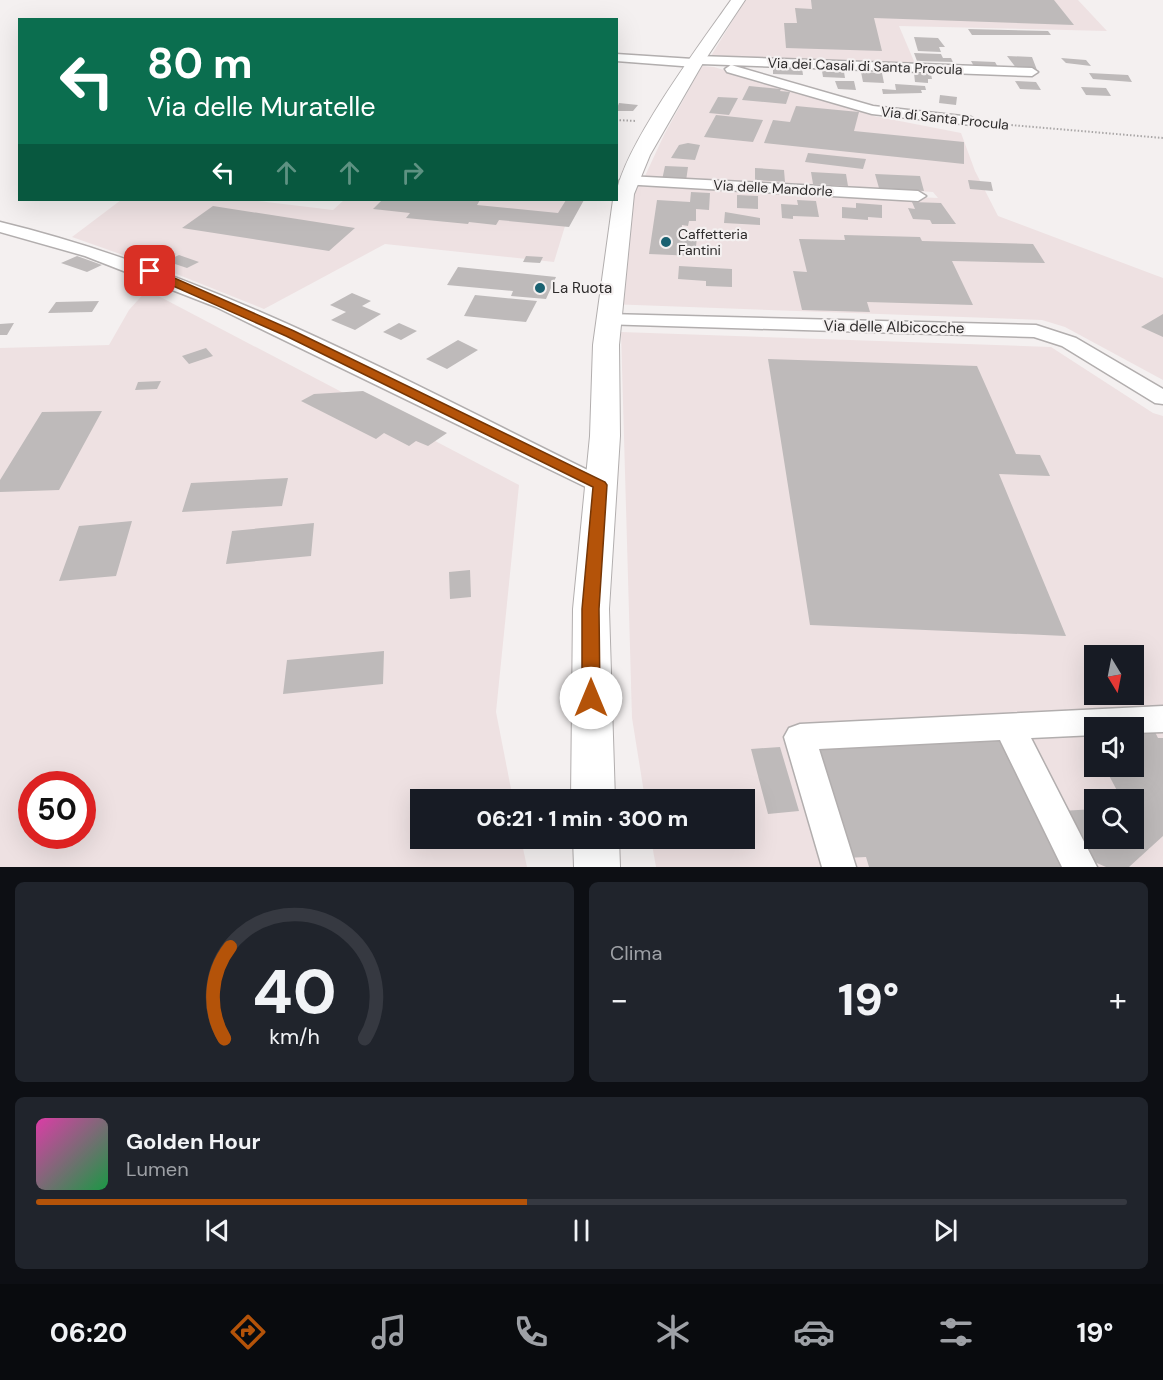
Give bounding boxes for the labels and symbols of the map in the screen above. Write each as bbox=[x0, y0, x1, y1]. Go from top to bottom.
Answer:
street label: Via dei Casali di Santa Procula bbox=[767, 54, 963, 78]
street label: Via di Santa Procula bbox=[880, 102, 1010, 134]
street label: Via delle Mandorle bbox=[713, 176, 833, 200]
place label: Caffetteria Fantini bbox=[678, 225, 748, 259]
marker: Caffetteria Fantini bbox=[659, 235, 673, 249]
pin bbox=[124, 245, 175, 296]
place label: La Ruota bbox=[552, 278, 612, 298]
marker: La Ruota bbox=[533, 281, 547, 295]
street label: Via delle Albicocche bbox=[823, 316, 965, 338]
north arrow bbox=[1084, 645, 1144, 705]
position arrow bbox=[559, 666, 623, 730]
speed limit sign: 50 bbox=[18, 771, 96, 849]

